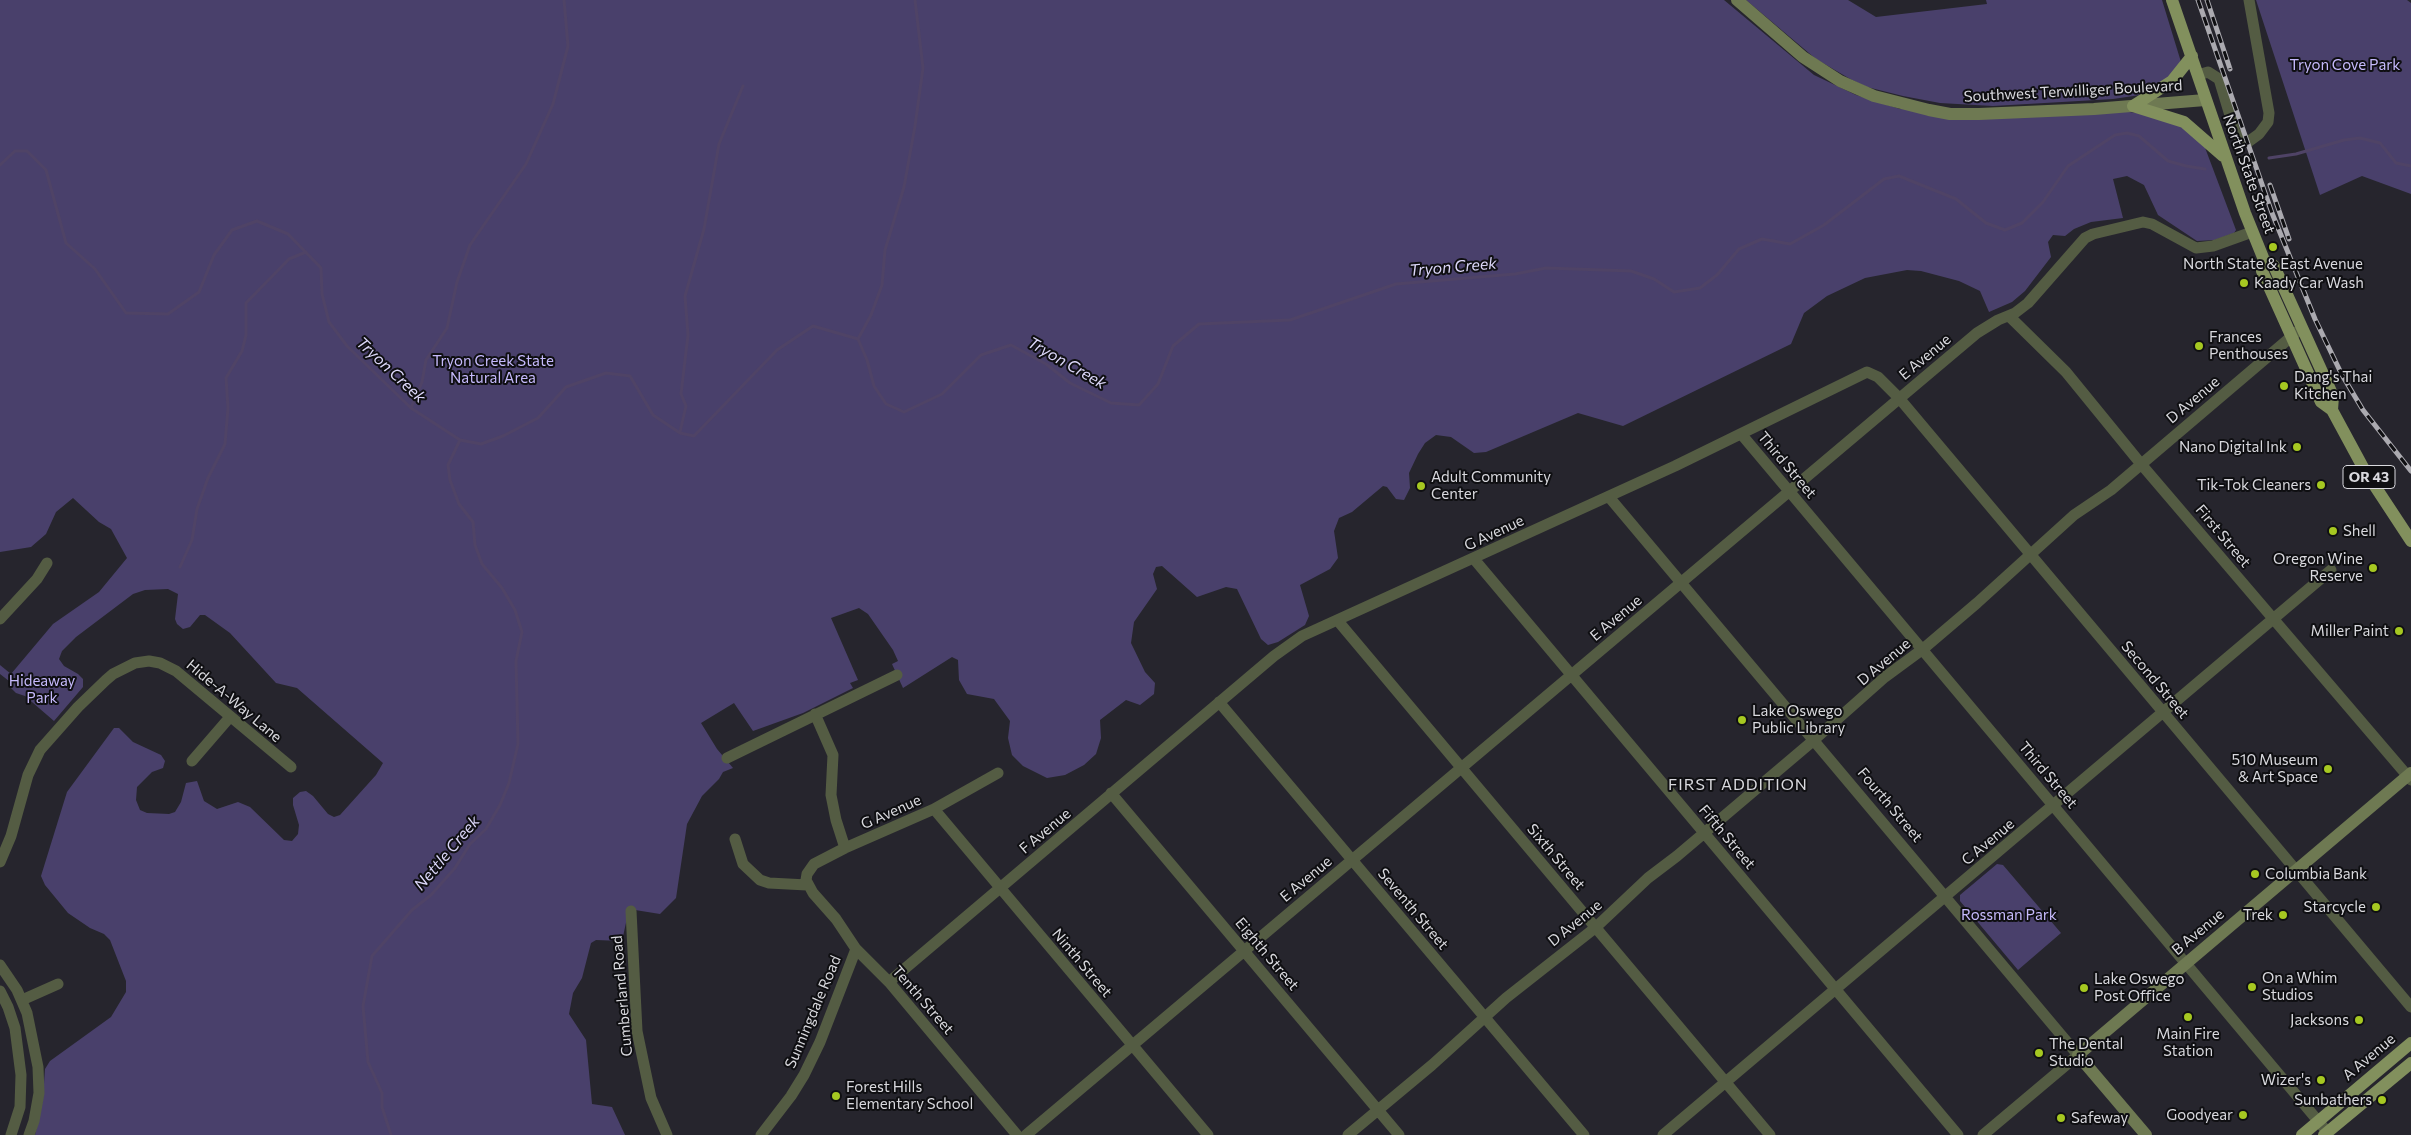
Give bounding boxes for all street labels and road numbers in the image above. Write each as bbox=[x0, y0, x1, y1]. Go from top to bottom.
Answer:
street label: Southwest Terwilliger Boulevard bbox=[1963, 76, 2183, 106]
street label: North State Street bbox=[2219, 112, 2279, 236]
street label: E Avenue bbox=[1896, 330, 1954, 384]
street label: D Avenue bbox=[2163, 373, 2223, 427]
street label: Third Street bbox=[1754, 428, 1820, 502]
road number: OR 43 bbox=[2343, 466, 2395, 488]
street label: First Street bbox=[2192, 501, 2254, 571]
street label: G Avenue bbox=[1461, 511, 1527, 555]
street label: E Avenue bbox=[1587, 591, 1645, 645]
street label: D Avenue bbox=[1854, 635, 1914, 689]
street label: Second Street bbox=[2117, 638, 2193, 722]
street label: Hide-A-Way Lane bbox=[183, 656, 285, 746]
street label: Third Street bbox=[2015, 738, 2081, 812]
street label: Fourth Street bbox=[1854, 764, 1926, 846]
street label: G Avenue bbox=[858, 791, 924, 833]
street label: Fifth Street bbox=[1695, 801, 1759, 873]
street label: F Avenue bbox=[1016, 804, 1074, 858]
street label: C Avenue bbox=[1958, 815, 2018, 869]
street label: Sixth Street bbox=[1523, 820, 1589, 894]
street label: E Avenue bbox=[1277, 852, 1335, 906]
street label: Seventh Street bbox=[1374, 865, 1452, 953]
street label: D Avenue bbox=[1544, 896, 1606, 950]
street label: B Avenue bbox=[2168, 905, 2228, 959]
street label: Eighth Street bbox=[1231, 914, 1303, 994]
street label: Ninth Street bbox=[1048, 925, 1116, 1001]
street label: Cumberland Road bbox=[608, 935, 636, 1057]
street label: Sunningdale Road bbox=[781, 953, 845, 1071]
street label: Tenth Street bbox=[888, 962, 958, 1038]
street label: A Avenue bbox=[2339, 1030, 2399, 1084]

